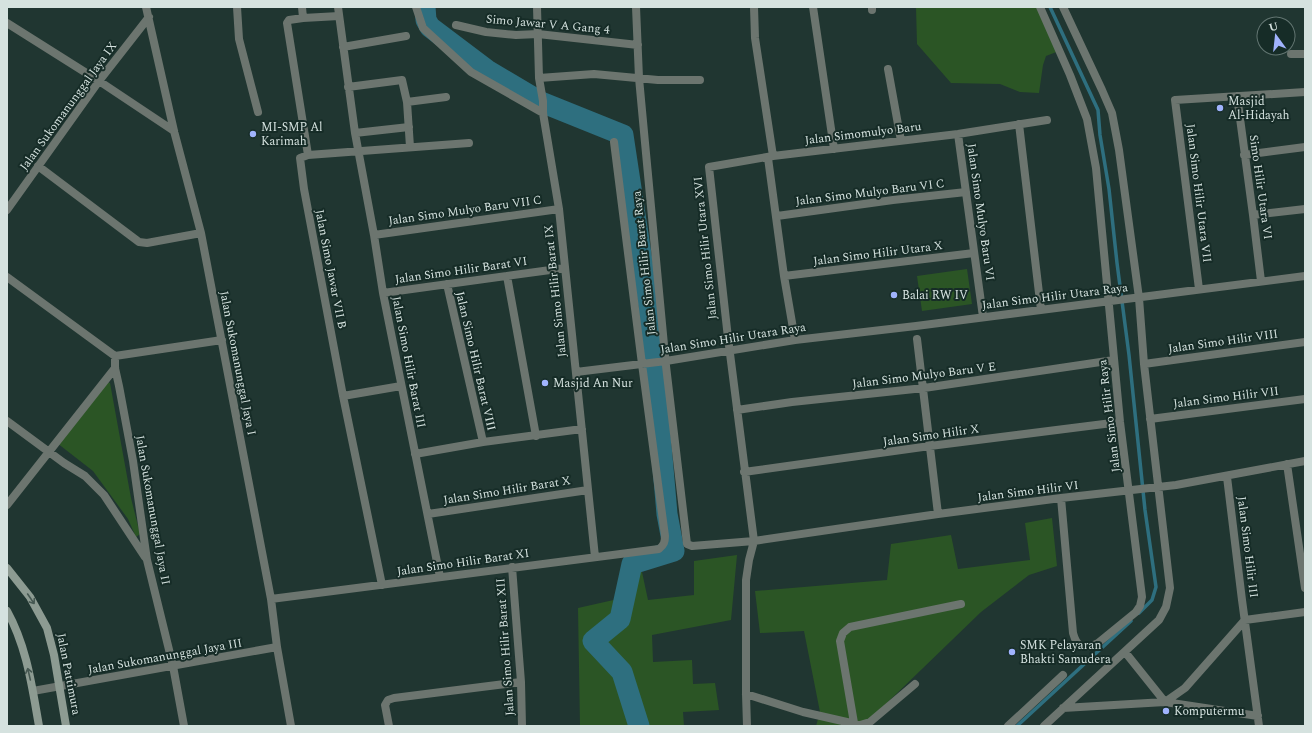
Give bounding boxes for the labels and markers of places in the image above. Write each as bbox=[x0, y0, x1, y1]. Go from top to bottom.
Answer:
place label: Masjid Al-Hidayah bbox=[1228, 92, 1289, 125]
marker: Masjid Al-Hidayah bbox=[1215, 103, 1225, 113]
place label: MI-SMP Al Karimah bbox=[261, 118, 323, 151]
marker: MI-SMP Al Karimah bbox=[248, 129, 258, 139]
place label: Balai RW IV bbox=[902, 286, 968, 305]
marker: Balai RW IV bbox=[889, 290, 899, 300]
place label: Masjid An Nur bbox=[553, 374, 633, 393]
marker: Masjid An Nur bbox=[540, 378, 550, 388]
place label: SMK Pelayaran Bhakti Samudera bbox=[1020, 636, 1111, 669]
marker: SMK Pelayaran Bhakti Samudera bbox=[1007, 647, 1017, 657]
place label: Komputermu bbox=[1174, 702, 1245, 721]
marker: Komputermu bbox=[1161, 706, 1171, 716]

